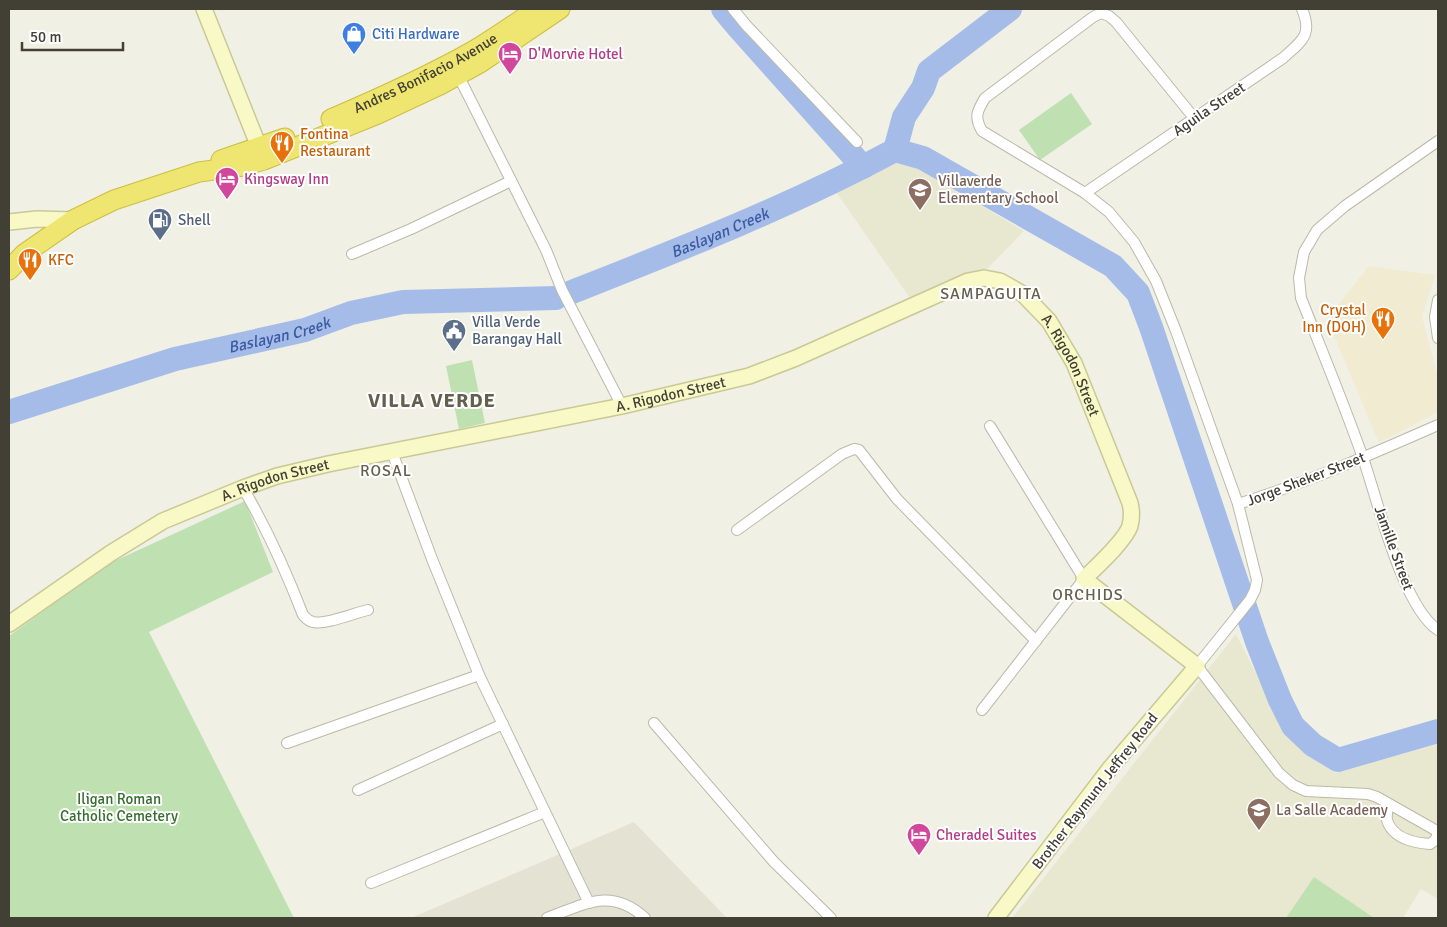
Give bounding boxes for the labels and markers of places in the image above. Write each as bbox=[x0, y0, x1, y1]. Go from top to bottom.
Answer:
shop icon: Citi Hardware bbox=[341, 21, 367, 55]
place label: Citi Hardware bbox=[372, 25, 460, 43]
hotel icon: D'Morvie Hotel bbox=[497, 41, 523, 75]
place label: D'Morvie Hotel bbox=[528, 45, 623, 63]
place label: Fontina Restaurant bbox=[300, 125, 370, 160]
restaurant icon: Fontina Restaurant bbox=[269, 130, 295, 164]
hotel icon: Kingsway Inn bbox=[214, 166, 240, 200]
place label: Kingsway Inn bbox=[244, 170, 329, 188]
place label: Villaverde Elementary School bbox=[938, 172, 1059, 207]
school or university icon: Villaverde Elementary School bbox=[907, 177, 933, 211]
fuel station icon: Shell bbox=[147, 207, 173, 241]
place label: Shell bbox=[178, 211, 211, 229]
restaurant icon: KFC bbox=[17, 247, 43, 281]
place label: KFC bbox=[48, 251, 74, 269]
place label: Crystal Inn (DOH) bbox=[1302, 301, 1366, 336]
restaurant icon: Crystal Inn (DOH) bbox=[1370, 306, 1396, 340]
place label: Villa Verde Barangay Hall bbox=[472, 313, 562, 348]
public building icon: Villa Verde Barangay Hall bbox=[441, 318, 467, 352]
school or university icon: La Salle Academy bbox=[1246, 797, 1272, 831]
place label: La Salle Academy bbox=[1276, 801, 1388, 819]
hotel icon: Cheradel Suites bbox=[906, 822, 932, 856]
place label: Cheradel Suites bbox=[936, 826, 1037, 844]

